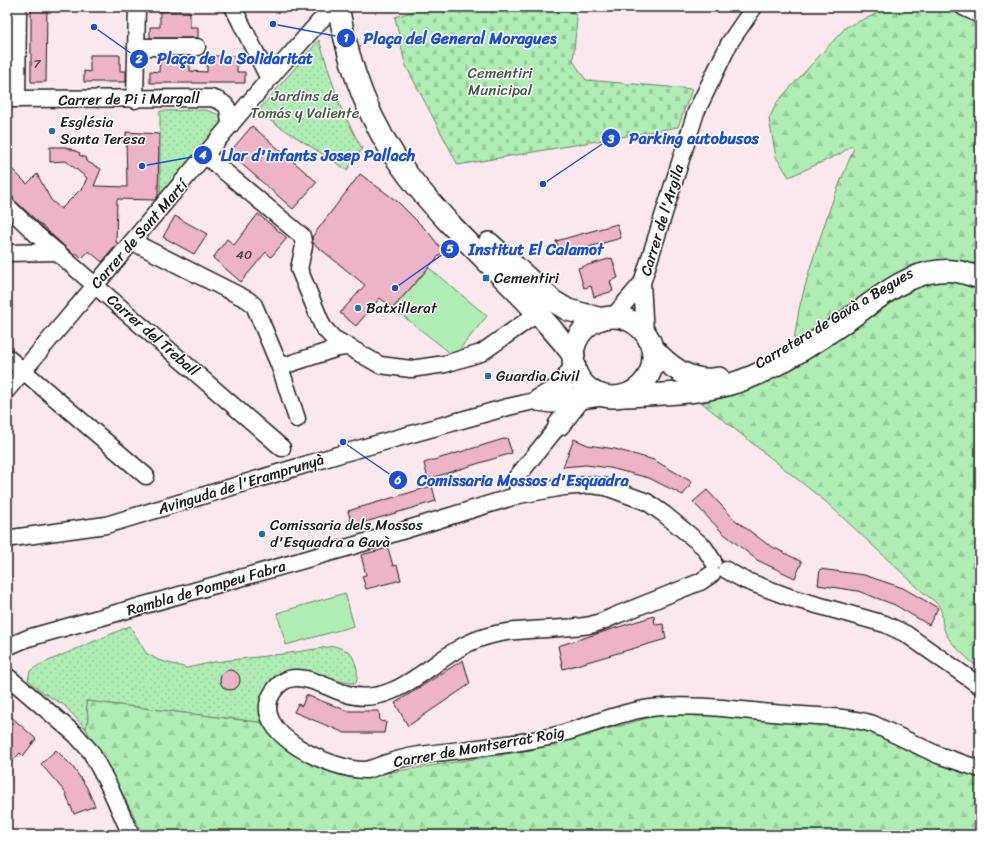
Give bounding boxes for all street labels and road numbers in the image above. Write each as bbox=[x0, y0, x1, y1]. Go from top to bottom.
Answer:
street label: Carrer de Pi i Margall bbox=[58, 85, 201, 113]
street label: Carrer de l'Argila bbox=[633, 161, 691, 279]
street label: Carrer de Sant Martí bbox=[84, 172, 195, 295]
street label: Carretera de Gavà a Begues bbox=[750, 260, 919, 376]
street label: Carrer del Treball bbox=[101, 287, 206, 383]
street label: Avinguda de l'Eramprunyà bbox=[154, 446, 328, 522]
street label: Rambla de Pompeu Fabra bbox=[123, 553, 289, 623]
street label: Carrer de Montserrat Roig bbox=[391, 719, 567, 775]

